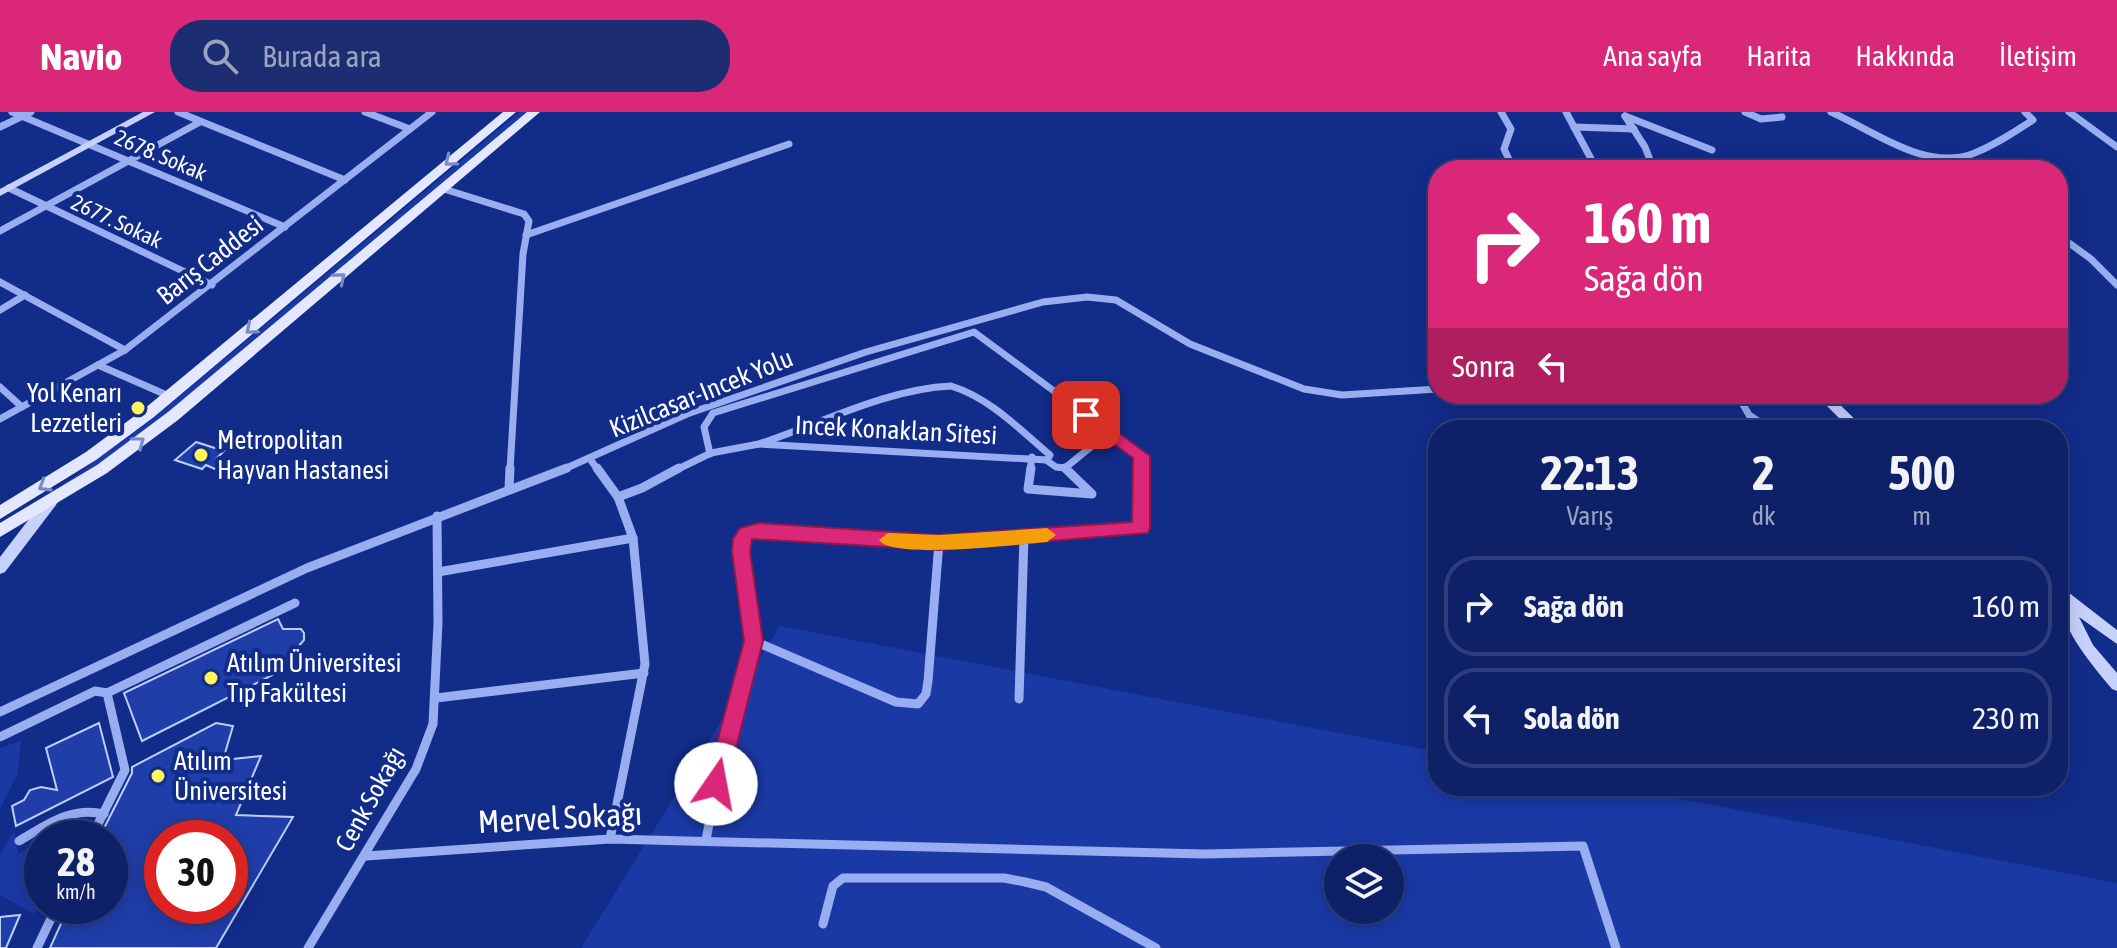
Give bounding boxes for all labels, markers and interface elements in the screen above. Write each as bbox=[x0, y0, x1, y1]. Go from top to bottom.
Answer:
search box bbox=[170, 20, 730, 92]
icon: search bbox=[198, 34, 242, 78]
text: Navio bbox=[40, 35, 122, 78]
text: Burada ara bbox=[262, 39, 382, 73]
text: Ana sayfa bbox=[1603, 40, 1703, 72]
text: Harita bbox=[1747, 40, 1812, 72]
text: Hakkında bbox=[1856, 40, 1955, 72]
text: İletişim bbox=[1999, 40, 2077, 72]
street label: 2678. Sokak bbox=[111, 124, 211, 186]
one-way arrow bbox=[444, 152, 459, 166]
street label: 2677. Sokak bbox=[67, 189, 167, 254]
text: 160 m bbox=[1584, 191, 1711, 255]
icon: right bbox=[1452, 192, 1556, 296]
street label: Barış Caddesi bbox=[151, 209, 269, 311]
text: Sağa dön bbox=[1584, 257, 1704, 299]
one-way arrow bbox=[331, 273, 345, 288]
one-way arrow bbox=[246, 319, 260, 334]
street label: Kizilcasar-Incek Yolu bbox=[605, 343, 797, 443]
icon: left bbox=[1531, 344, 1575, 388]
text: Sonra bbox=[1452, 349, 1515, 383]
place label: Yol Kenarı Lezzetleri bbox=[27, 378, 122, 438]
pin bbox=[1052, 381, 1120, 449]
icon: arrive bbox=[1064, 393, 1108, 437]
marker: Yol Kenarı Lezzetleri bbox=[129, 399, 147, 417]
street label: Incek Konaklan Sitesi bbox=[794, 410, 998, 450]
place label: Metropolitan Hayvan Hastanesi bbox=[217, 425, 389, 485]
one-way arrow bbox=[130, 438, 145, 452]
text: 22:13 bbox=[1540, 445, 1639, 500]
text: 2 bbox=[1752, 445, 1775, 500]
text: 500 bbox=[1888, 445, 1956, 500]
marker: Metropolitan Hayvan Hastanesi bbox=[192, 446, 210, 464]
one-way arrow bbox=[38, 476, 53, 491]
text: Varış bbox=[1566, 501, 1613, 531]
text: dk bbox=[1752, 501, 1775, 531]
text: m bbox=[1912, 501, 1931, 531]
icon: right bbox=[1456, 584, 1500, 628]
text: Sağa dön bbox=[1524, 589, 1624, 623]
text: 160 m bbox=[1972, 589, 2040, 623]
place label: Atılım Üniversitesi Tıp Fakültesi bbox=[227, 648, 402, 708]
marker: Atılım Üniversitesi Tıp Fakültesi bbox=[202, 669, 220, 687]
icon: left bbox=[1456, 696, 1500, 740]
text: Sola dön bbox=[1524, 701, 1620, 735]
text: 230 m bbox=[1972, 701, 2040, 735]
street label: Cenk Sokağı bbox=[329, 741, 411, 857]
position arrow bbox=[674, 742, 758, 826]
place label: Atılım Üniversitesi bbox=[174, 746, 287, 806]
marker: Atılım Üniversitesi bbox=[149, 767, 167, 785]
street label: Mervel Sokağı bbox=[477, 795, 643, 840]
speed limit sign: 30 bbox=[144, 820, 248, 924]
text: 28 bbox=[57, 839, 95, 884]
map controls bbox=[1324, 844, 1404, 924]
button: layers bbox=[1324, 844, 1404, 924]
text: km/h bbox=[56, 880, 96, 903]

